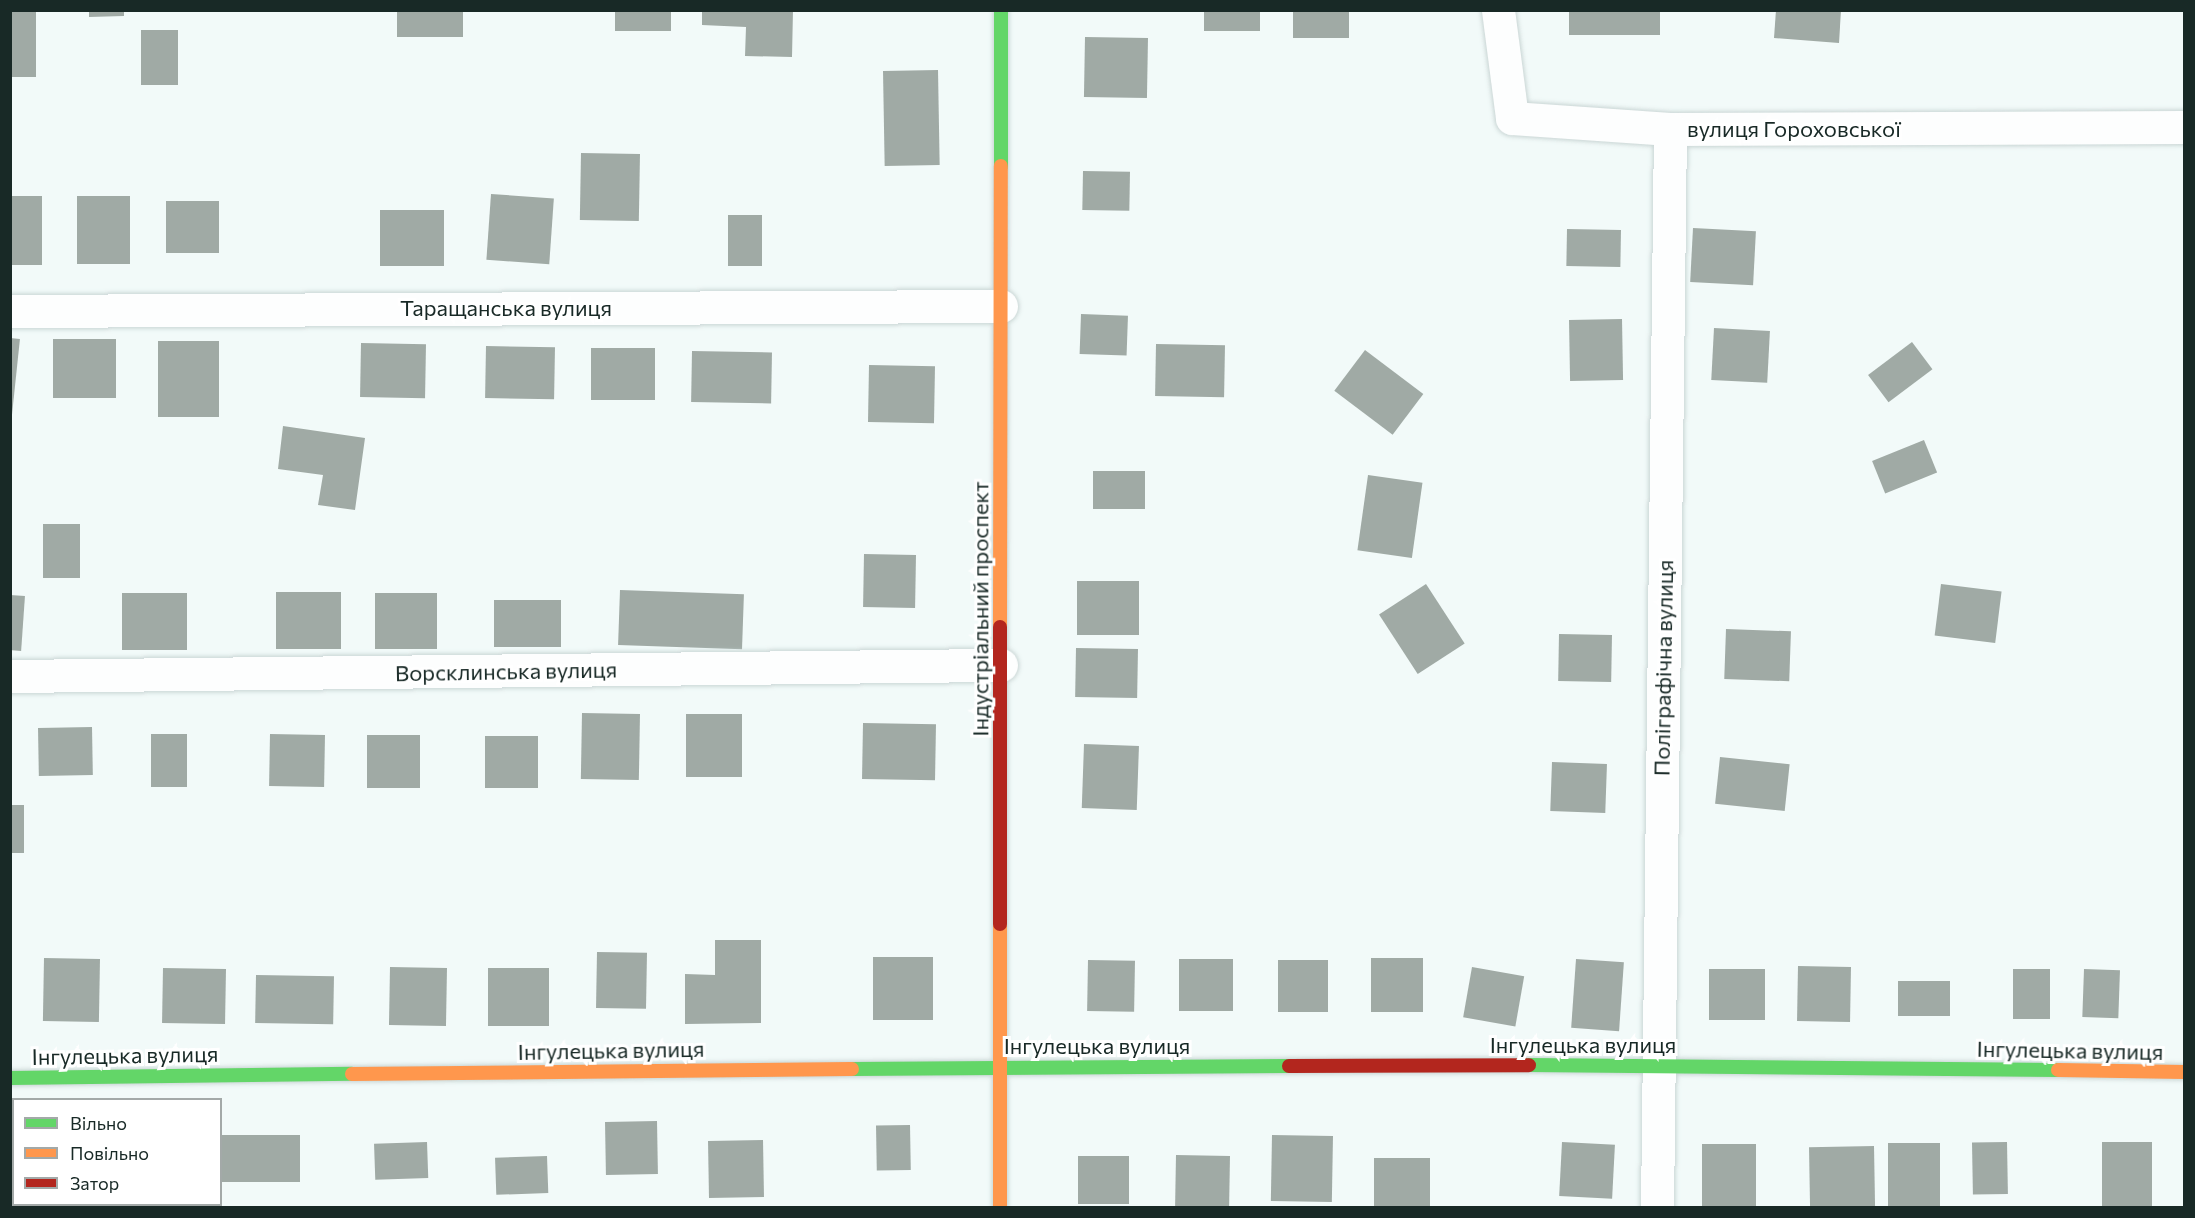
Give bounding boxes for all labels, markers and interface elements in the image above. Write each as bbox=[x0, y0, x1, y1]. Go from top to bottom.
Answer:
street label: вулиця Гороховської bbox=[1687, 116, 1901, 142]
street label: Таращанська вулиця bbox=[400, 295, 612, 321]
street label: Індустріальний проспект bbox=[967, 481, 993, 737]
street label: Поліграфічна вулиця bbox=[1648, 560, 1678, 776]
street label: Ворсклинська вулиця bbox=[395, 656, 617, 686]
street label: Інгулецька вулиця bbox=[1490, 1032, 1676, 1058]
street label: Інгулецька вулиця bbox=[1004, 1033, 1190, 1059]
street label: Інгулецька вулиця bbox=[517, 1035, 705, 1065]
street label: Інгулецька вулиця bbox=[1976, 1035, 2164, 1065]
street label: Інгулецька вулиця bbox=[31, 1040, 219, 1070]
legend bbox=[12, 1098, 222, 1206]
text: Вільно bbox=[70, 1112, 127, 1134]
text: Повільно bbox=[70, 1142, 149, 1164]
text: Затор bbox=[70, 1172, 119, 1194]

